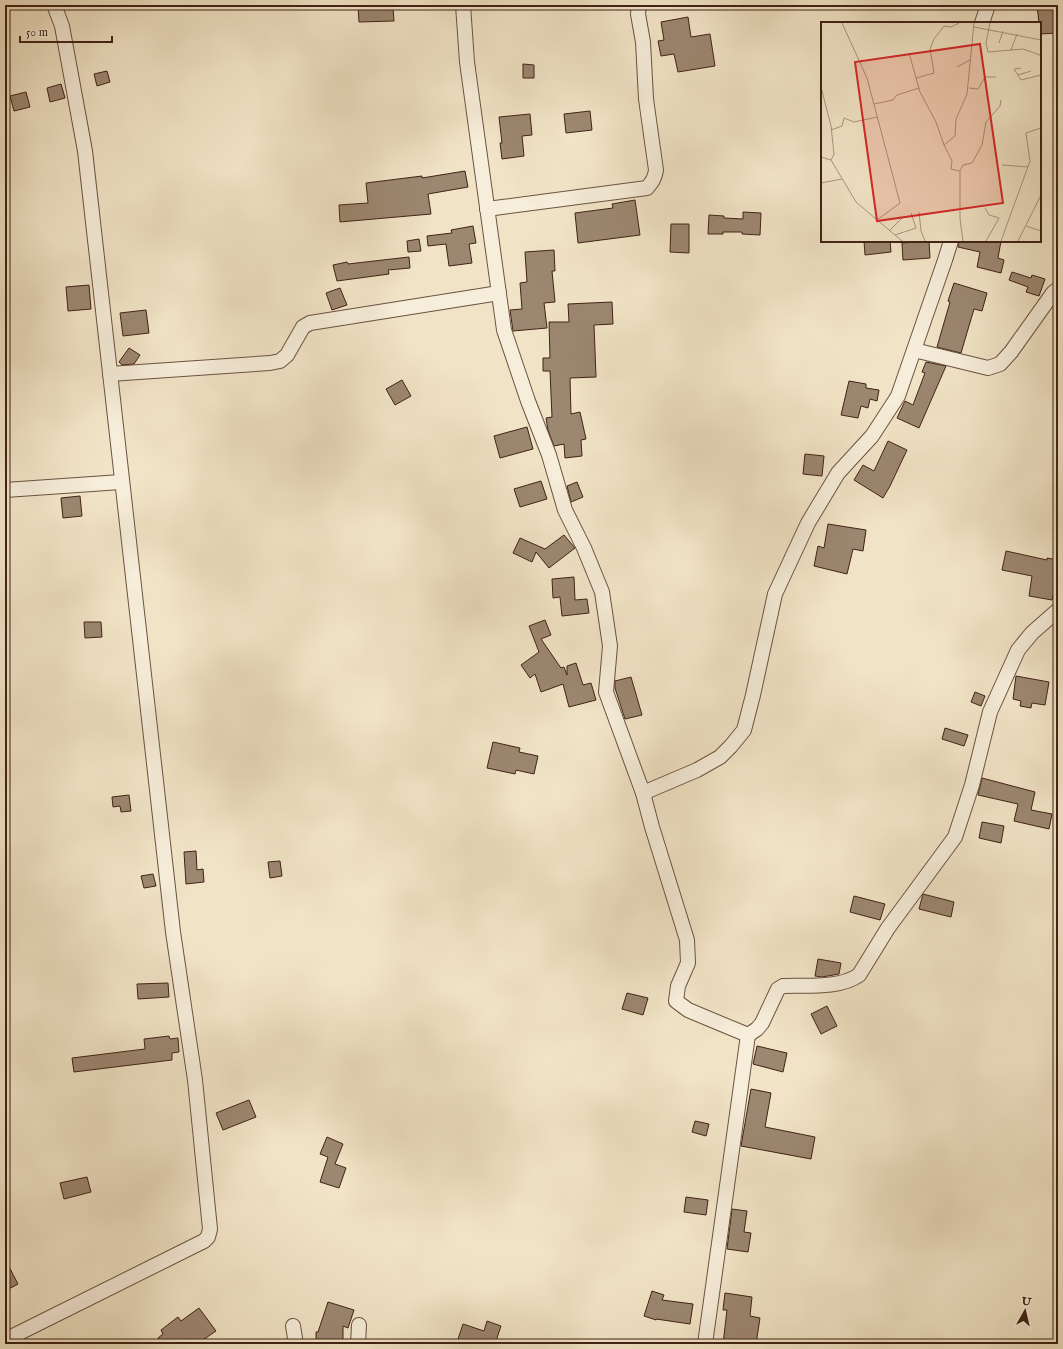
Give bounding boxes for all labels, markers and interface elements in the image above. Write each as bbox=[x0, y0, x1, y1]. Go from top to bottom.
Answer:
scale bar bbox=[20, 18, 112, 44]
inset map bbox=[821, 22, 1041, 242]
text: 50 m bbox=[26, 25, 48, 40]
north arrow bbox=[1005, 1291, 1045, 1331]
text: U bbox=[1020, 1294, 1033, 1310]

